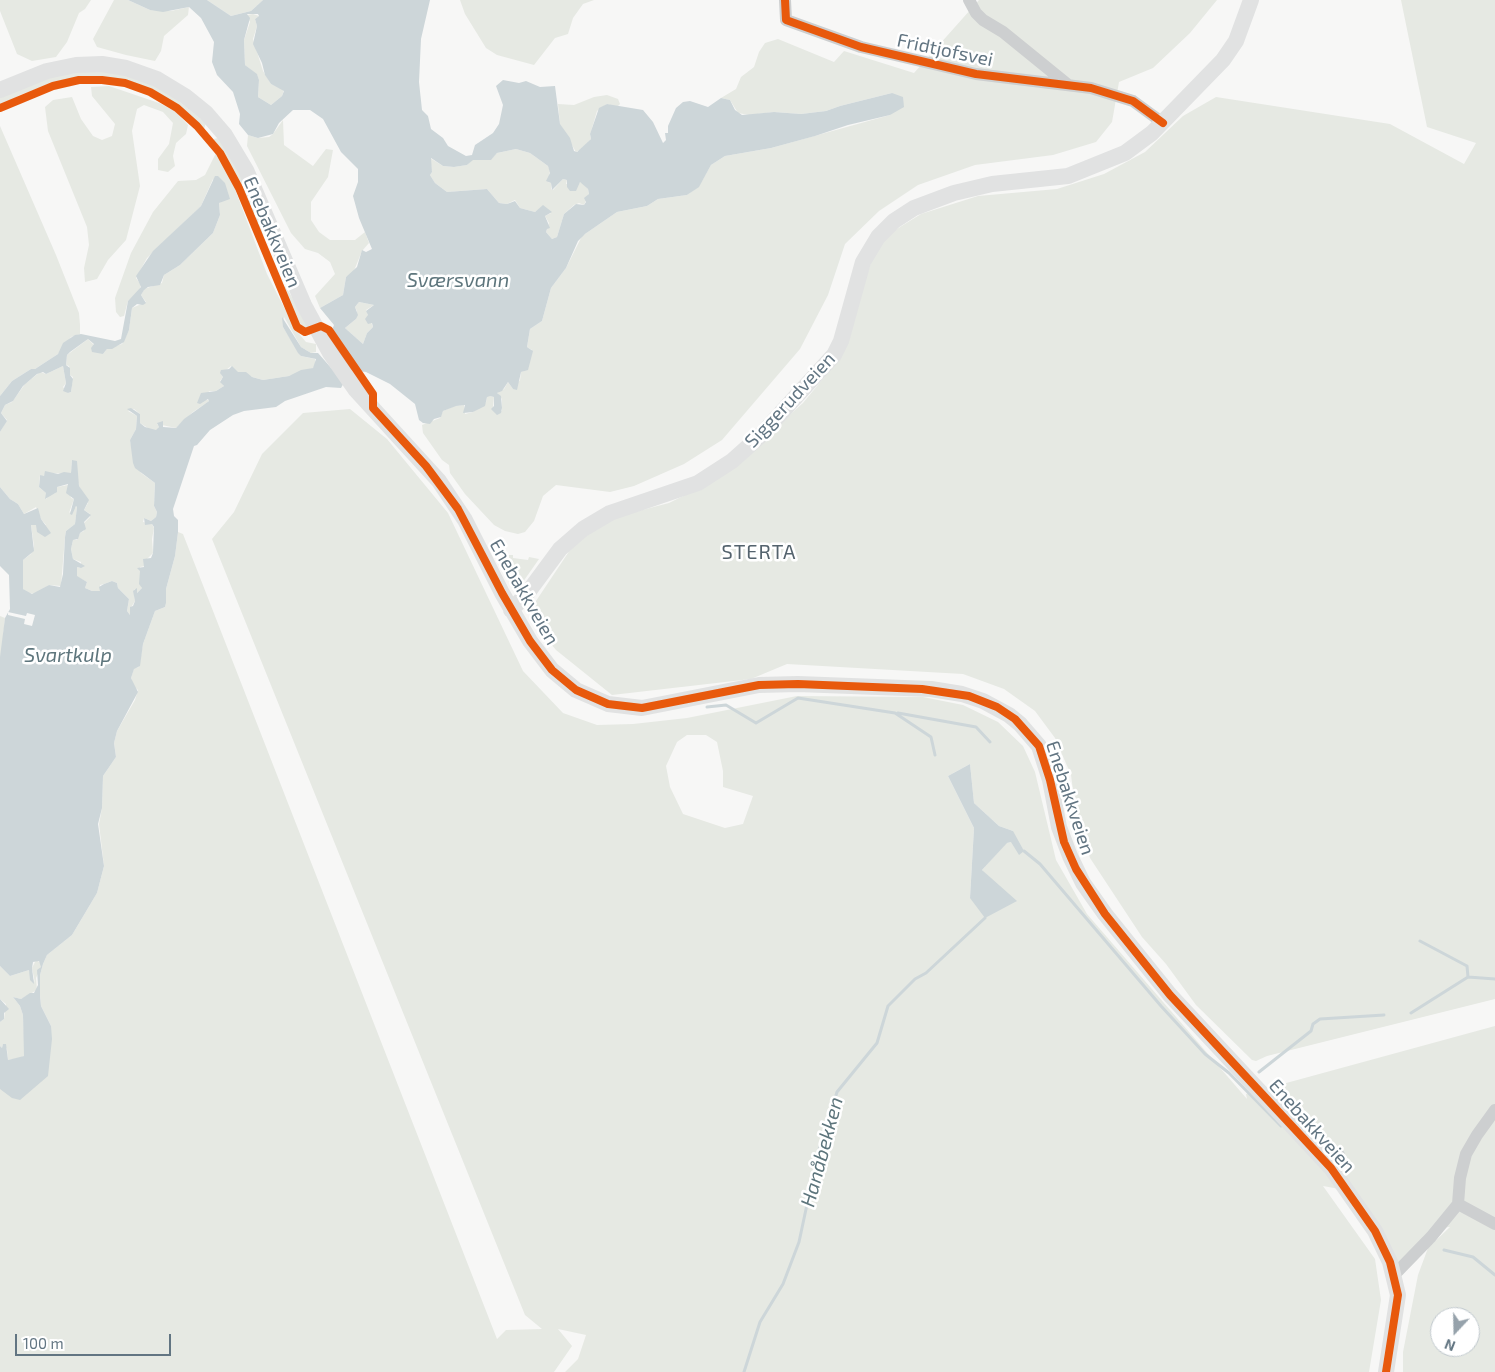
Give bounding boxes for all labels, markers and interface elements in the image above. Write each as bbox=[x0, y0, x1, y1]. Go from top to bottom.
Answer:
street label: Fridtjofsvei bbox=[895, 29, 995, 71]
street label: Enebakkveien bbox=[238, 173, 306, 291]
water label: Sværsvann bbox=[407, 268, 509, 292]
street label: Siggerudveien bbox=[740, 348, 840, 452]
street label: Enebakkveien bbox=[484, 535, 564, 649]
district label: STERTA bbox=[721, 540, 797, 564]
water label: Svartkulp bbox=[24, 643, 112, 667]
street label: Enebakkveien bbox=[1041, 738, 1099, 858]
street label: Enebakkveien bbox=[1264, 1074, 1360, 1178]
water label: Hanåbekken bbox=[796, 1094, 848, 1210]
north arrow bbox=[1430, 1307, 1480, 1357]
scale bar bbox=[18, 1324, 174, 1356]
text: 100 m bbox=[23, 1334, 64, 1352]
text: N bbox=[1442, 1336, 1458, 1355]

